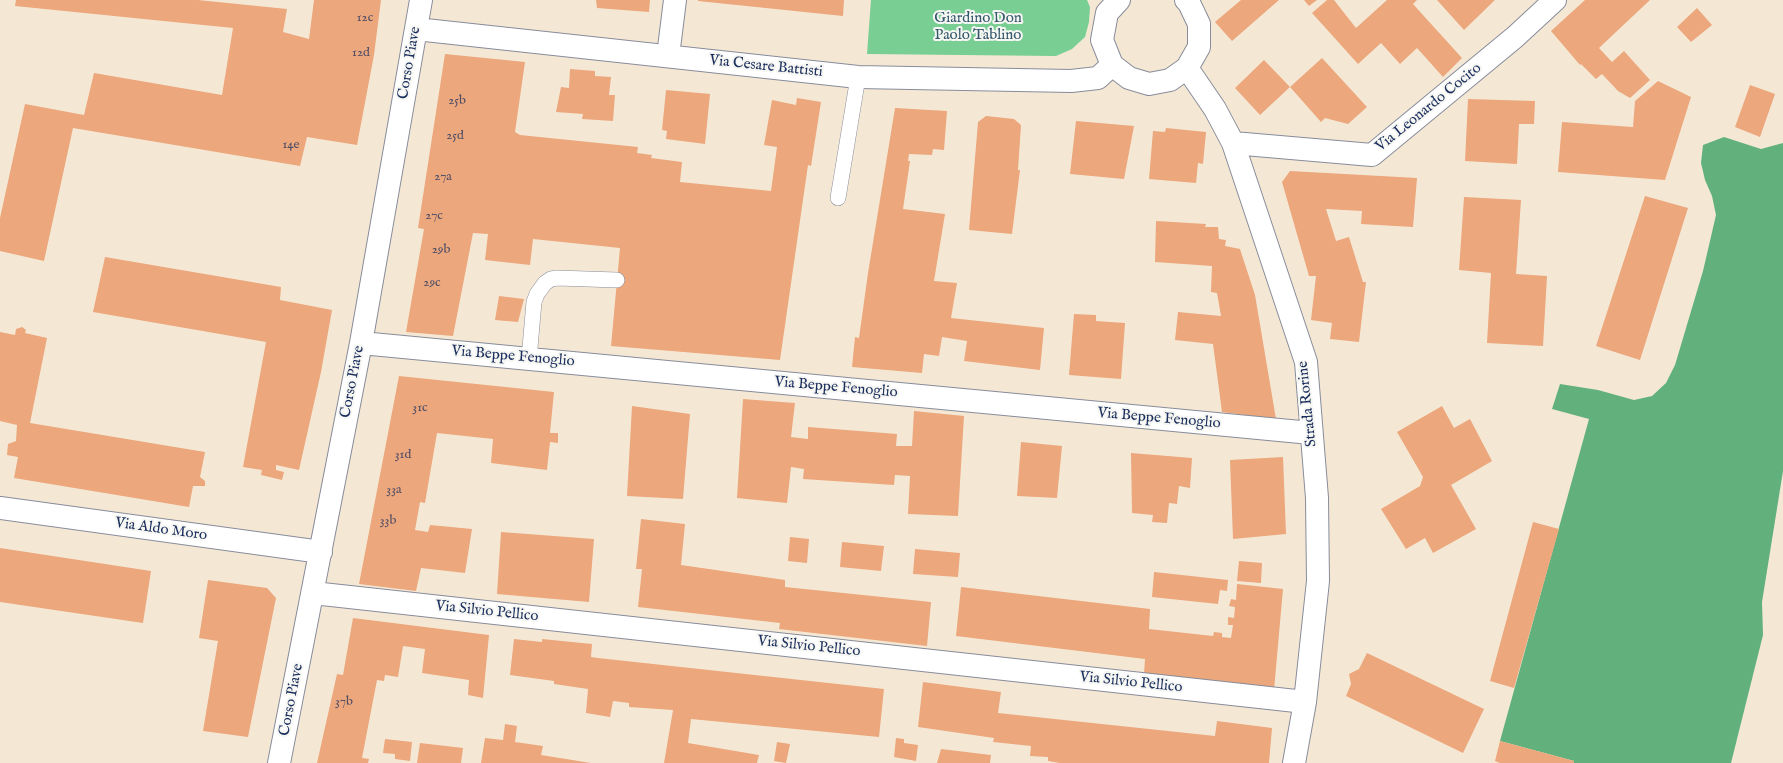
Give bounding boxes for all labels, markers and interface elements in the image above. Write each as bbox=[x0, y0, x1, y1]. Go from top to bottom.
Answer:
house number: 12c bbox=[357, 10, 373, 26]
park label: Giardino Don Paolo Tablino bbox=[934, 10, 1022, 45]
street label: Corso Piave bbox=[395, 25, 425, 101]
house number: 12d bbox=[352, 45, 370, 61]
street label: Via Cesare Battisti bbox=[708, 52, 824, 82]
street label: Via Leonardo Cocito bbox=[1372, 60, 1486, 156]
house number: 25b bbox=[448, 93, 466, 109]
house number: 25d bbox=[446, 128, 464, 144]
house number: 14e bbox=[282, 137, 300, 153]
house number: 27a bbox=[434, 169, 452, 185]
house number: 27c bbox=[425, 208, 443, 224]
house number: 29b bbox=[432, 242, 450, 258]
house number: 29c bbox=[423, 275, 441, 291]
street label: Via Beppe Fenoglio bbox=[451, 343, 575, 371]
street label: Corso Piave bbox=[337, 344, 369, 420]
street label: Strada Rorine bbox=[1295, 360, 1321, 448]
street label: Via Beppe Fenoglio bbox=[774, 374, 898, 402]
house number: 31c bbox=[412, 400, 428, 416]
street label: Via Beppe Fenoglio bbox=[1097, 405, 1221, 433]
house number: 31d bbox=[395, 447, 411, 463]
house number: 33a bbox=[386, 482, 402, 498]
house number: 33b bbox=[380, 513, 396, 529]
street label: Via Aldo Moro bbox=[114, 515, 208, 545]
street label: Via Silvio Pellico bbox=[435, 598, 539, 626]
street label: Via Silvio Pellico bbox=[757, 633, 861, 661]
street label: Corso Piave bbox=[276, 662, 308, 738]
street label: Via Silvio Pellico bbox=[1079, 669, 1183, 697]
house number: 37b bbox=[335, 694, 353, 710]

